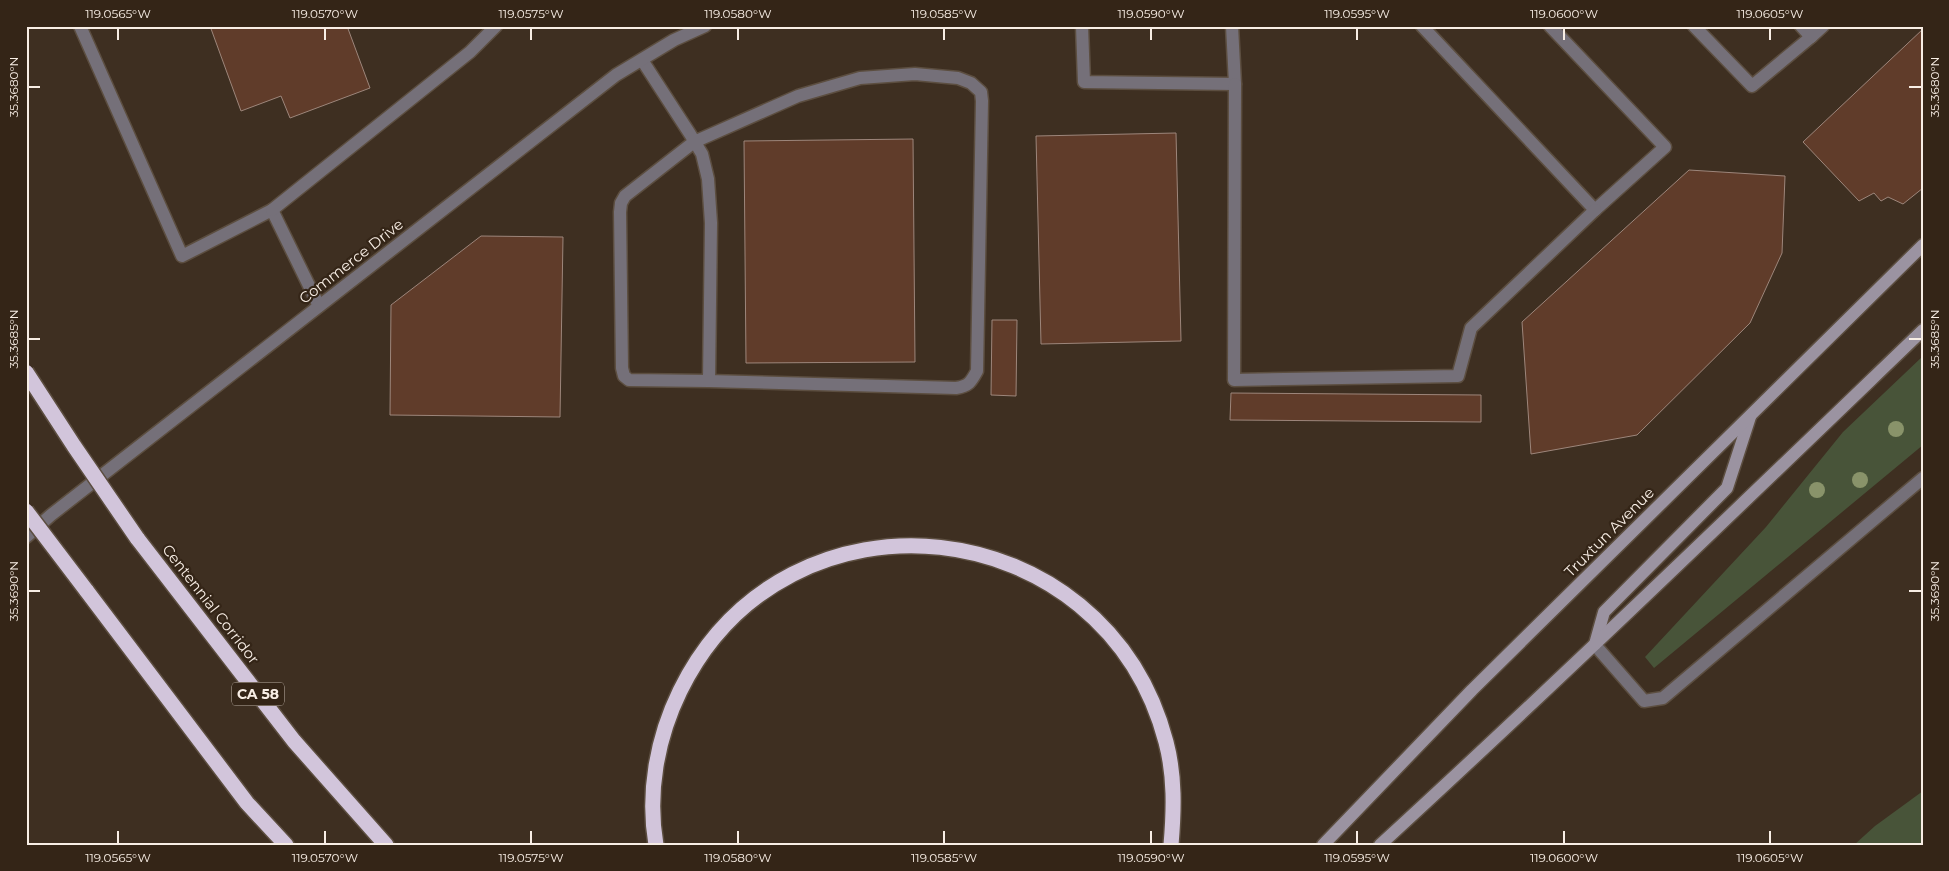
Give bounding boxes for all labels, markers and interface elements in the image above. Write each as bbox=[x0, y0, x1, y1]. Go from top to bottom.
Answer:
text: 119.0565°W bbox=[85, 6, 151, 21]
text: 119.0570°W bbox=[292, 6, 358, 21]
text: 119.0575°W bbox=[499, 6, 563, 21]
text: 119.0580°W bbox=[704, 6, 772, 21]
text: 119.0585°W bbox=[911, 6, 977, 21]
text: 119.0590°W bbox=[1118, 6, 1184, 21]
text: 119.0595°W bbox=[1324, 6, 1390, 21]
text: 119.0600°W bbox=[1530, 6, 1598, 21]
text: 119.0605°W bbox=[1737, 6, 1803, 21]
text: 35.3680°N bbox=[6, 57, 21, 117]
text: 35.3680°N bbox=[1927, 57, 1942, 117]
street label: Commerce Drive bbox=[295, 214, 407, 308]
text: 35.3685°N bbox=[6, 309, 21, 369]
text: 35.3685°N bbox=[1927, 309, 1942, 369]
street label: Truxtun Avenue bbox=[1560, 483, 1658, 581]
street label: Centennial Corridor bbox=[158, 540, 264, 668]
text: 35.3690°N bbox=[6, 561, 21, 621]
text: 35.3690°N bbox=[1927, 561, 1942, 621]
road number: CA 58 bbox=[232, 682, 284, 706]
text: 119.0565°W bbox=[85, 850, 151, 865]
text: 119.0570°W bbox=[292, 850, 358, 865]
text: 119.0575°W bbox=[499, 850, 563, 865]
text: 119.0580°W bbox=[704, 850, 772, 865]
text: 119.0585°W bbox=[911, 850, 977, 865]
text: 119.0590°W bbox=[1118, 850, 1184, 865]
text: 119.0595°W bbox=[1324, 850, 1390, 865]
text: 119.0600°W bbox=[1530, 850, 1598, 865]
text: 119.0605°W bbox=[1737, 850, 1803, 865]

